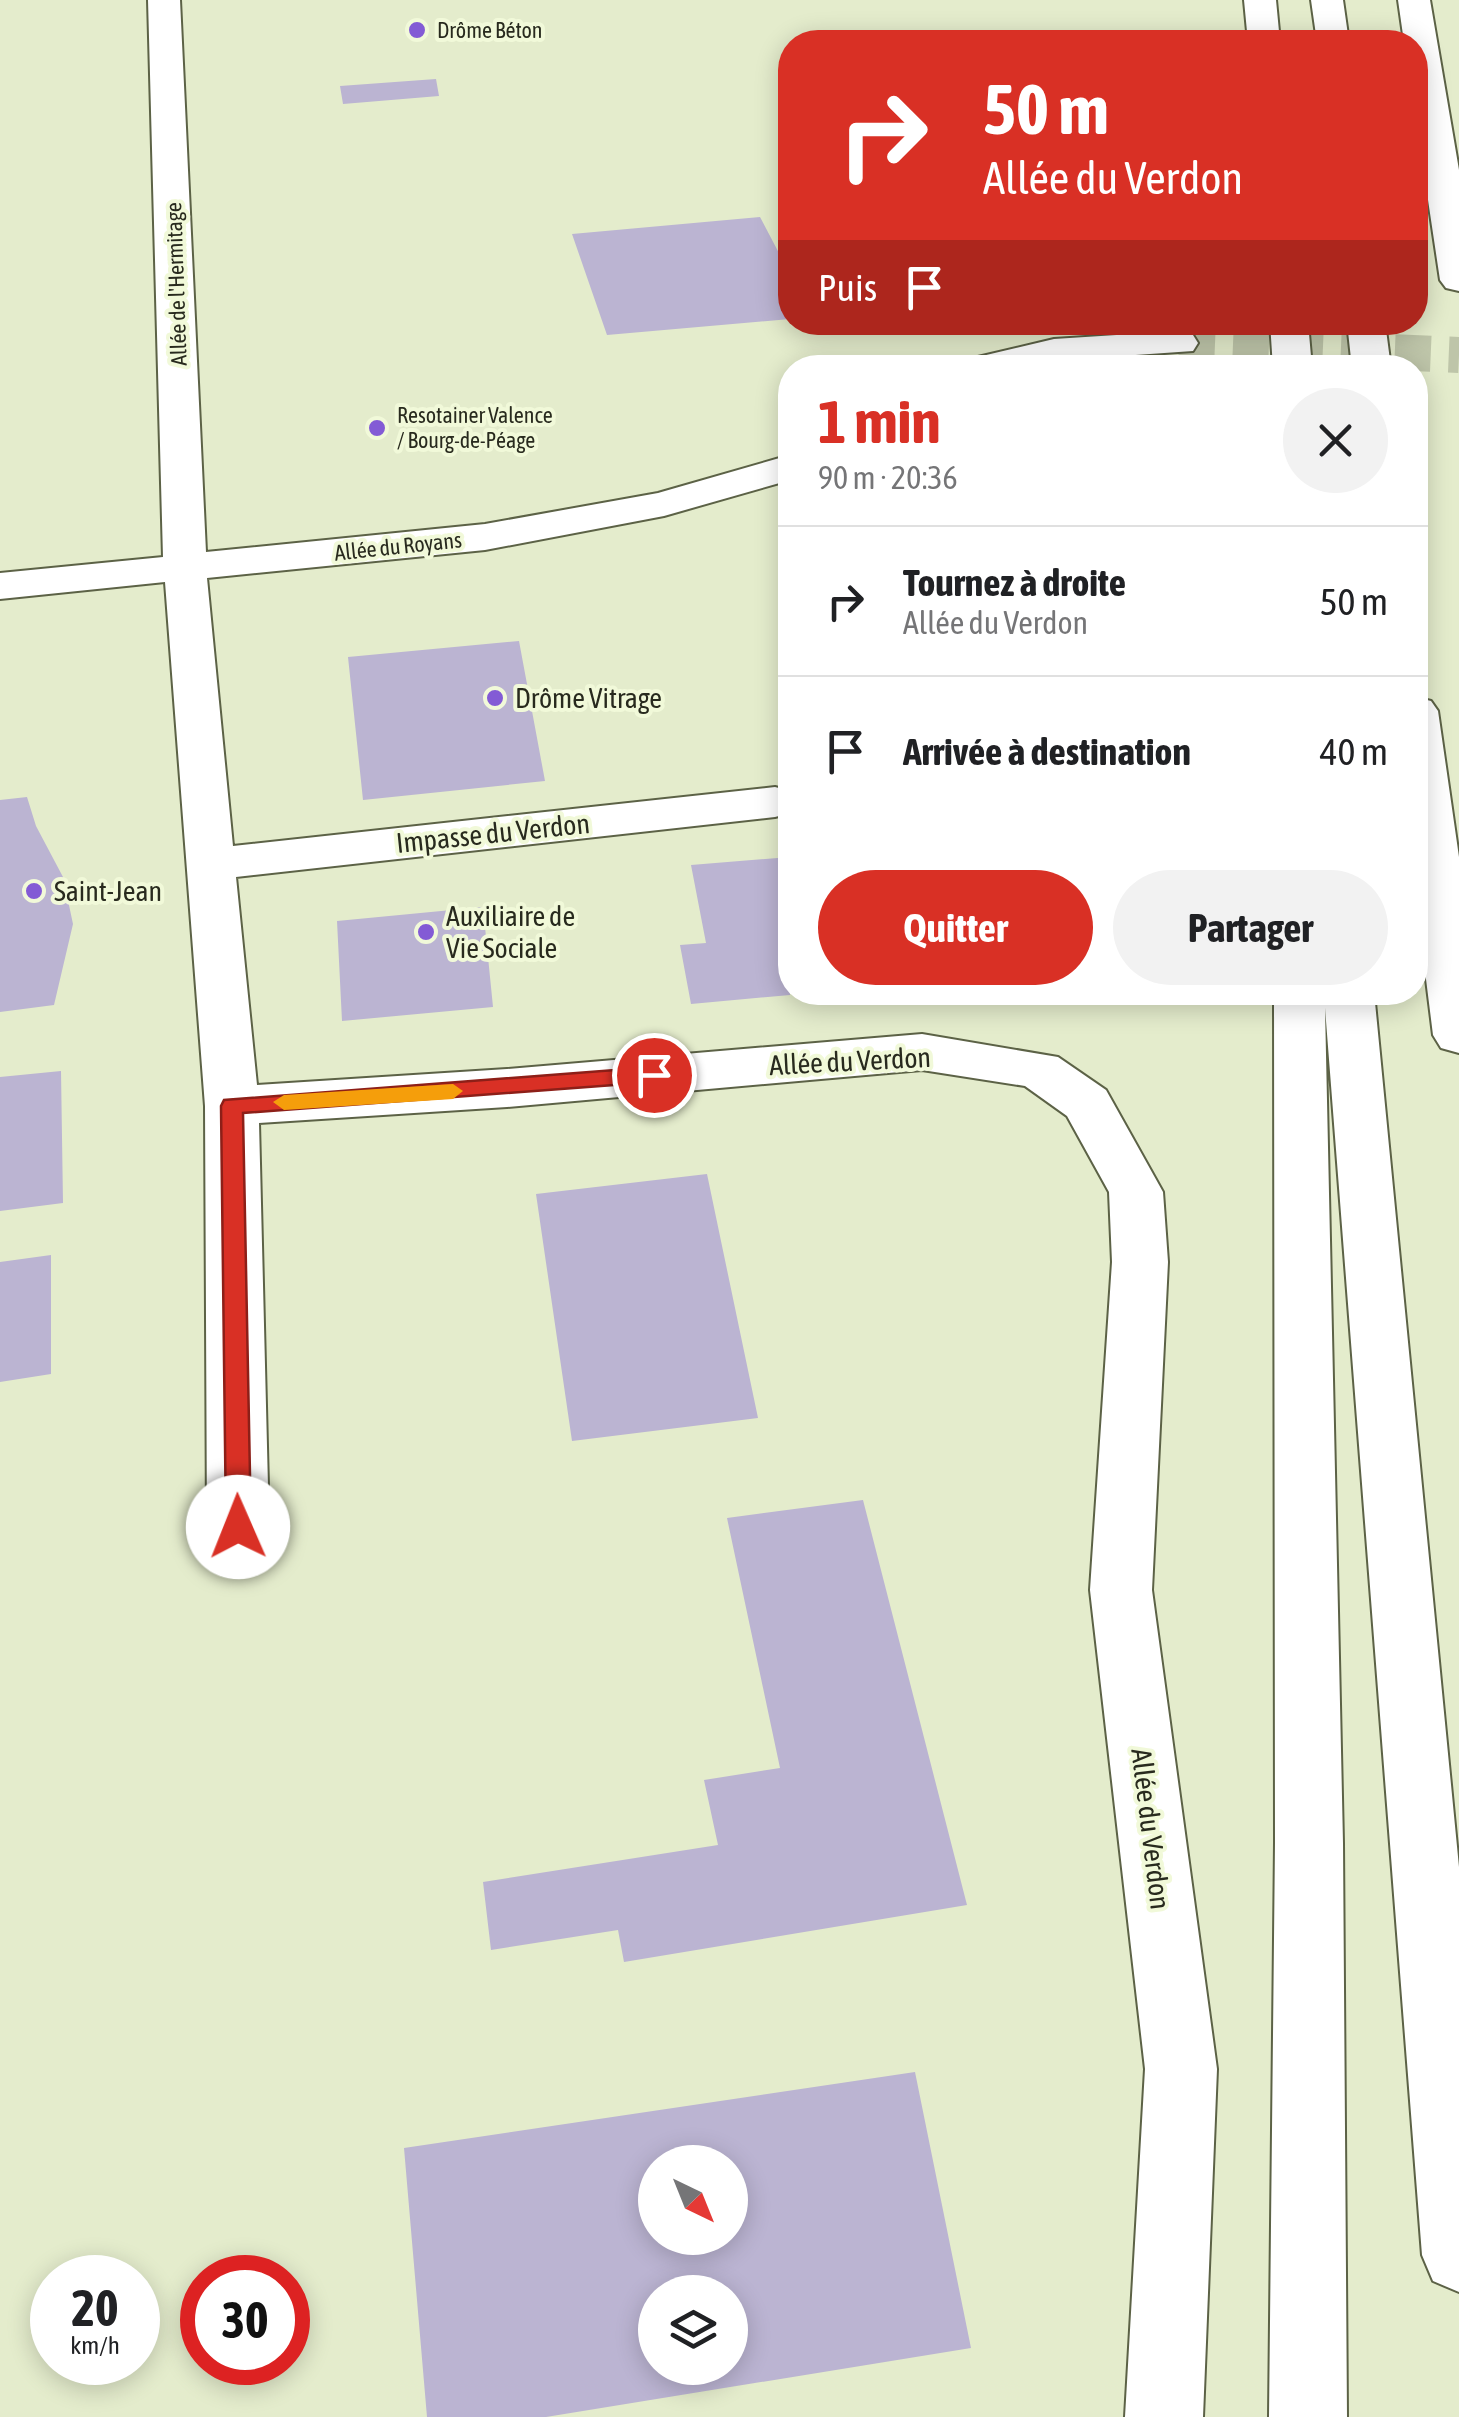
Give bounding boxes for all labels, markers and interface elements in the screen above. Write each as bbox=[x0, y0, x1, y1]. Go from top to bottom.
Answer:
place label: Drôme Béton bbox=[437, 17, 543, 43]
marker: Drôme Béton bbox=[406, 19, 428, 41]
text: 50 m bbox=[983, 69, 1109, 149]
icon: right bbox=[818, 70, 948, 200]
text: Allée du Verdon bbox=[983, 152, 1243, 204]
street label: Allée de l'Hermitage bbox=[160, 202, 192, 366]
icon: arrive bbox=[897, 260, 952, 315]
text: Puis bbox=[818, 266, 877, 309]
text: 1 min bbox=[818, 387, 941, 456]
button: close bbox=[1283, 388, 1388, 493]
place label: Resotainer Valence / Bourg-de-Péage bbox=[397, 402, 553, 453]
marker: Resotainer Valence / Bourg-de-Péage bbox=[366, 417, 388, 439]
text: 90 m · 20:36 bbox=[818, 459, 958, 496]
street label: Allée du Royans bbox=[333, 526, 463, 566]
text: Tournez à droite bbox=[903, 561, 1126, 604]
icon: right bbox=[818, 574, 873, 629]
text: 50 m bbox=[1320, 580, 1388, 623]
text: Allée du Verdon bbox=[903, 604, 1088, 641]
place label: Drôme Vitrage bbox=[515, 682, 662, 714]
marker: Drôme Vitrage bbox=[484, 687, 506, 709]
icon: arrive bbox=[818, 724, 873, 779]
text: Arrivée à destination bbox=[903, 730, 1191, 773]
text: 40 m bbox=[1320, 730, 1388, 773]
street label: Impasse du Verdon bbox=[395, 807, 591, 859]
button: Quitter bbox=[818, 870, 1093, 985]
button: Partager bbox=[1113, 870, 1388, 985]
place label: Saint-Jean bbox=[54, 875, 162, 907]
marker: Saint-Jean bbox=[23, 880, 45, 902]
place label: Auxiliaire de Vie Sociale bbox=[446, 900, 575, 964]
marker: Auxiliaire de Vie Sociale bbox=[415, 921, 437, 943]
pin bbox=[612, 1033, 697, 1118]
street label: Allée du Verdon bbox=[768, 1041, 932, 1081]
icon: arrive bbox=[627, 1048, 682, 1103]
position arrow bbox=[186, 1475, 290, 1579]
street label: Allée du Verdon bbox=[1125, 1747, 1177, 1911]
north arrow bbox=[638, 2145, 748, 2255]
map controls bbox=[638, 2145, 748, 2385]
speed limit sign: 30 bbox=[180, 2255, 310, 2385]
button: layers bbox=[638, 2275, 748, 2385]
text: 20 bbox=[71, 2279, 118, 2337]
text: km/h bbox=[70, 2331, 120, 2359]

